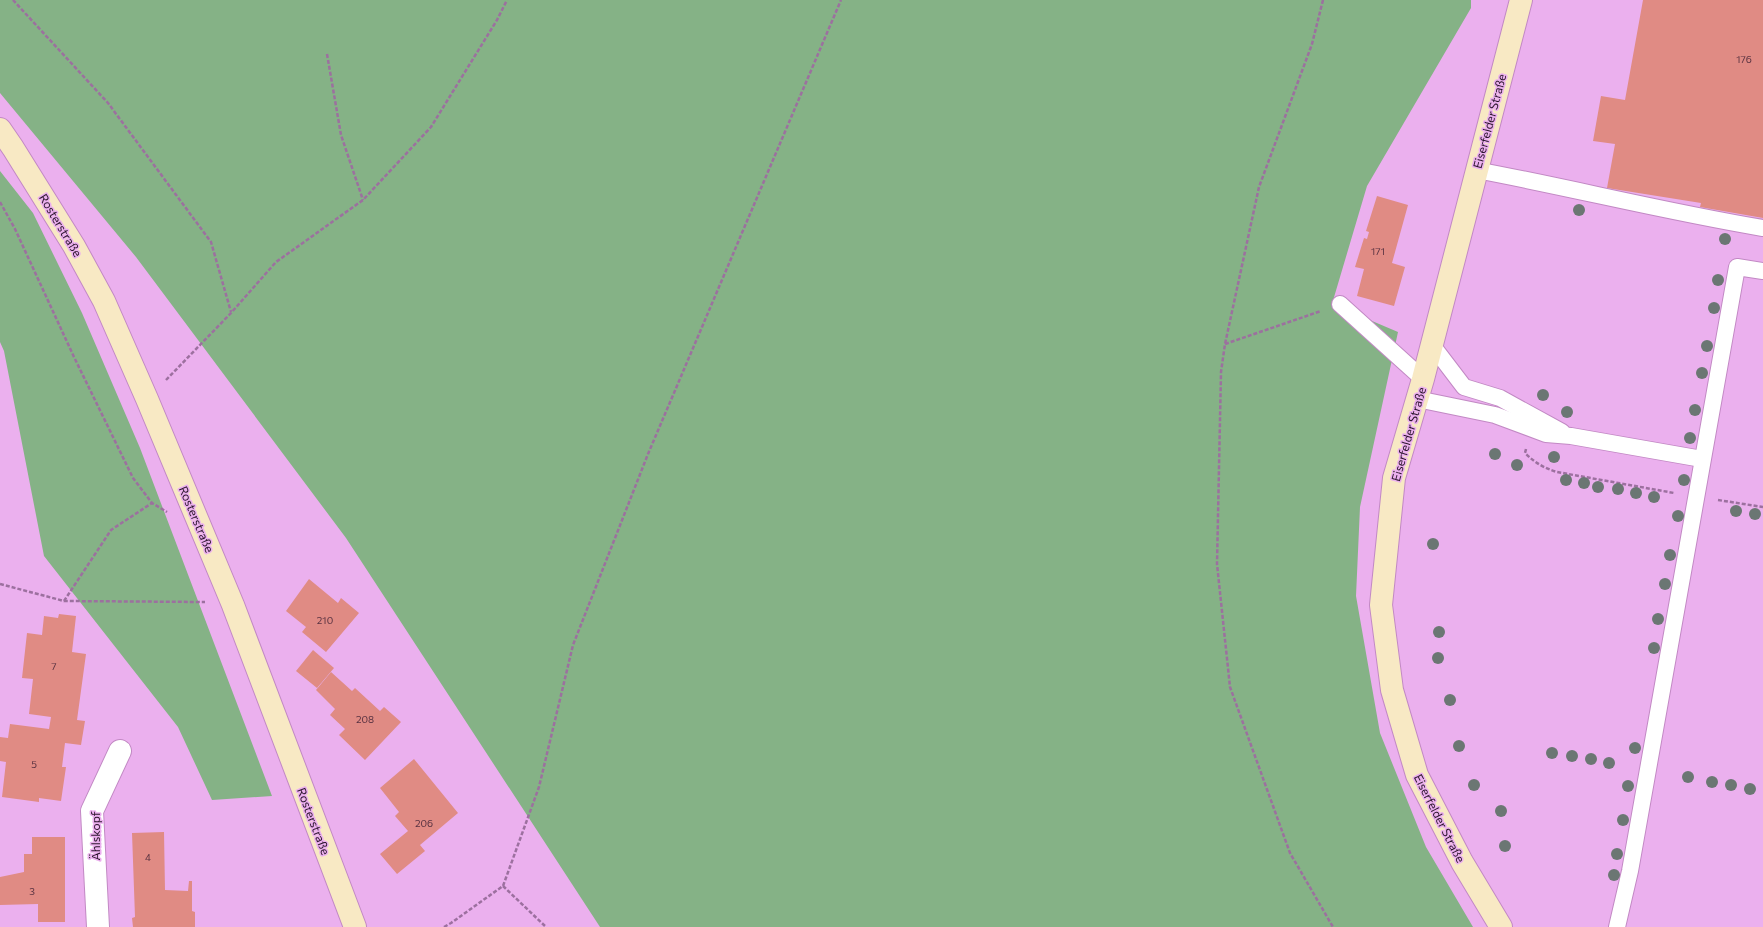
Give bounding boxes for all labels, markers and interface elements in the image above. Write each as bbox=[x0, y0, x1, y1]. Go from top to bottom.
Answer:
house number: 176 bbox=[1736, 53, 1752, 65]
street label: Eiserfelder Straße bbox=[1470, 72, 1508, 170]
street label: Rosterstraße bbox=[37, 191, 85, 259]
house number: 171 bbox=[1371, 245, 1385, 257]
street label: Eiserfelder Straße bbox=[1388, 385, 1428, 483]
street label: Rosterstraße bbox=[177, 484, 217, 554]
house number: 210 bbox=[317, 614, 333, 626]
house number: 7 bbox=[51, 660, 57, 672]
house number: 208 bbox=[356, 713, 374, 725]
house number: 5 bbox=[31, 758, 37, 770]
street label: Eiserfelder Straße bbox=[1412, 771, 1468, 865]
street label: Rosterstraße bbox=[295, 785, 333, 857]
street label: Ählskopf bbox=[88, 811, 102, 860]
house number: 206 bbox=[415, 817, 433, 829]
house number: 4 bbox=[145, 851, 151, 863]
house number: 3 bbox=[29, 885, 35, 897]

